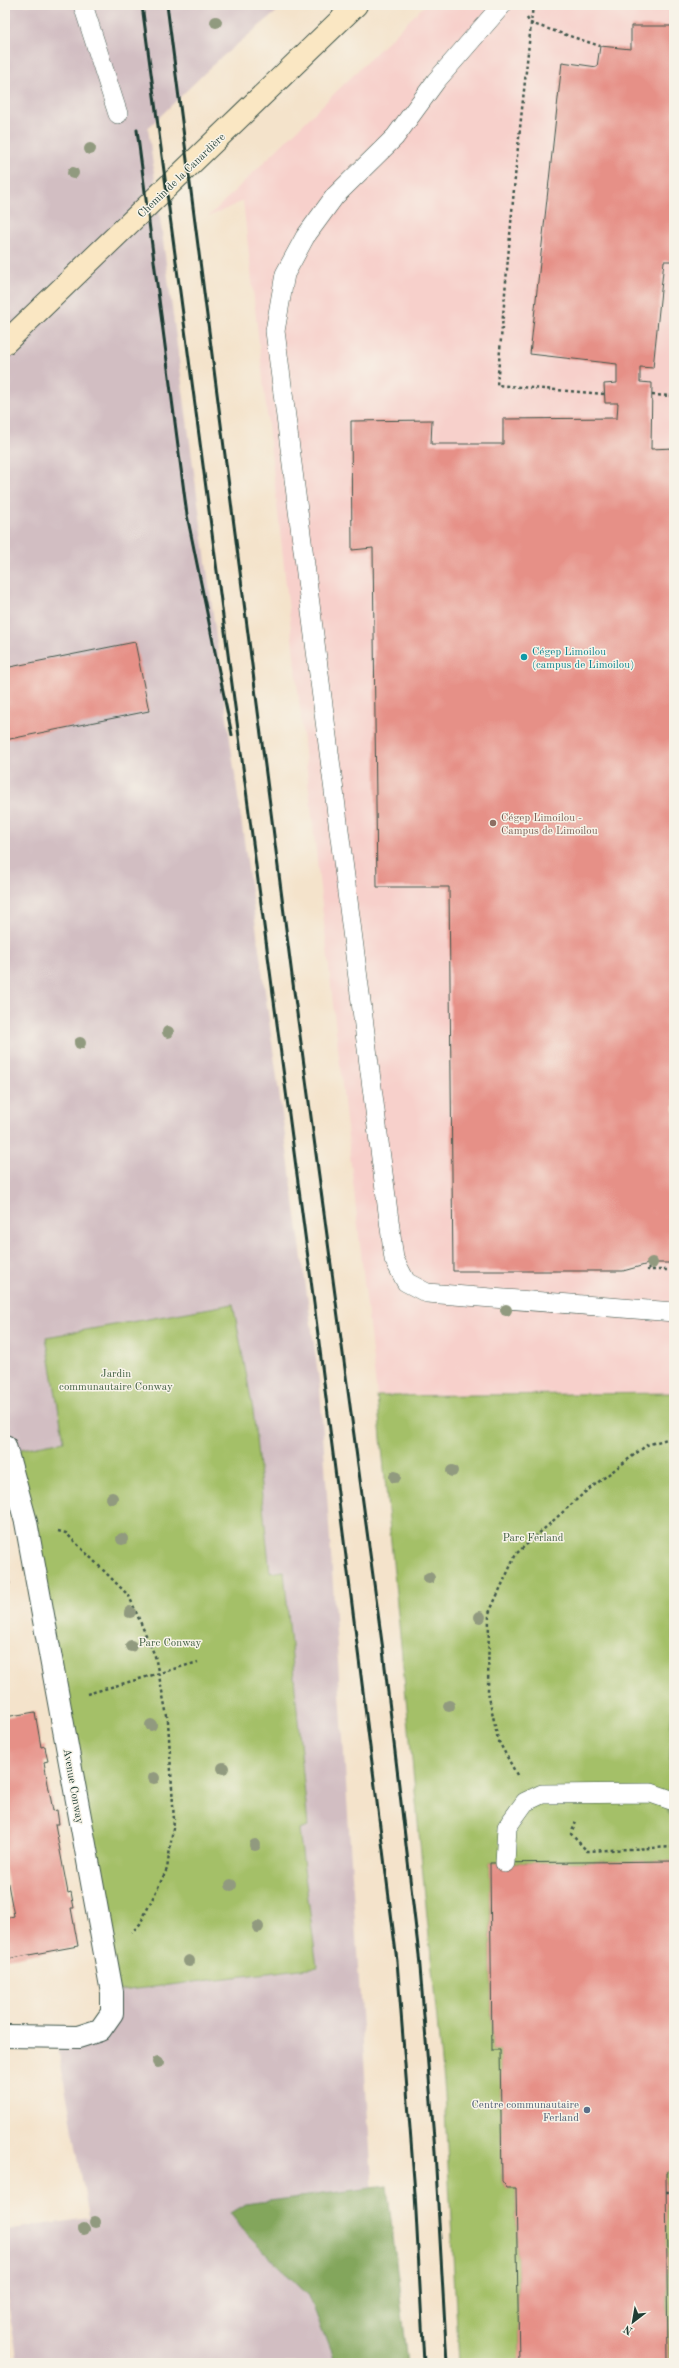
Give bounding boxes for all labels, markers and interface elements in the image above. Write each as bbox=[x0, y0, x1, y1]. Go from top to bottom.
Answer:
street label: Chemin de la Canardière bbox=[136, 132, 228, 221]
place label: Cégep Limoilou (campus de Limoilou) bbox=[532, 647, 634, 671]
marker: Cégep Limoilou (campus de Limoilou) bbox=[519, 652, 529, 662]
place label: Cégep Limoilou - Campus de Limoilou bbox=[501, 813, 598, 837]
marker: Cégep Limoilou - Campus de Limoilou bbox=[488, 818, 498, 828]
park label: Jardin communautaire Conway bbox=[59, 1369, 173, 1393]
park label: Parc Ferland bbox=[502, 1533, 564, 1544]
park label: Parc Conway bbox=[139, 1638, 202, 1649]
street label: Avenue Conway bbox=[61, 1748, 85, 1825]
place label: Centre communautaire Ferland bbox=[471, 2100, 579, 2124]
marker: Centre communautaire Ferland bbox=[582, 2105, 592, 2115]
north arrow bbox=[613, 2302, 653, 2342]
text: N bbox=[622, 2322, 635, 2336]

